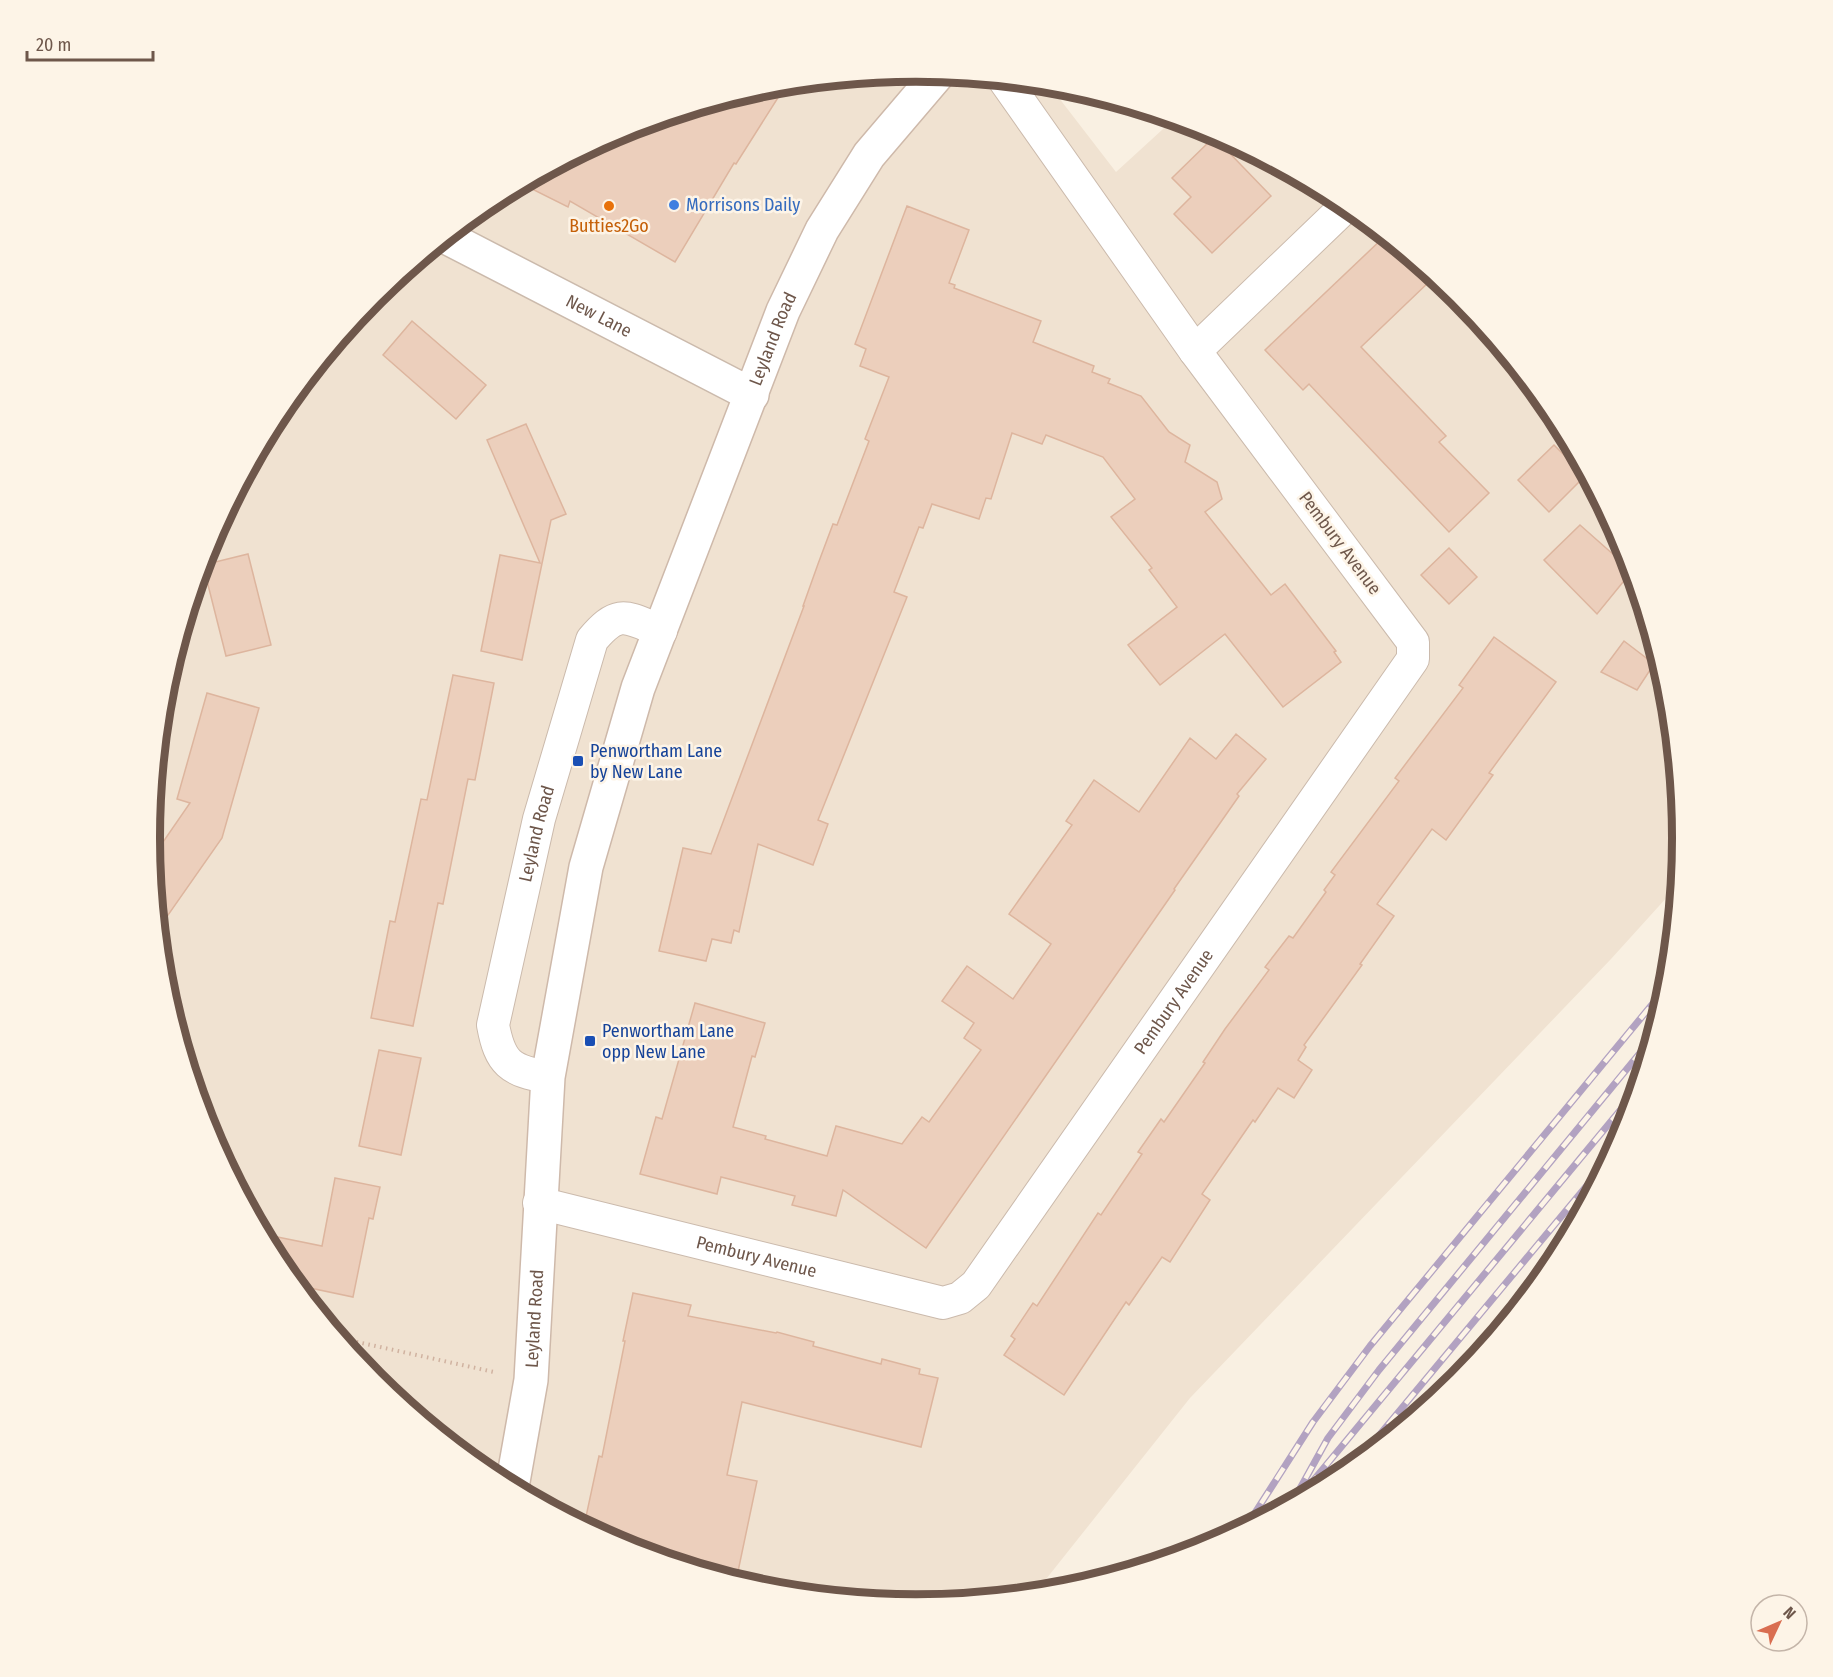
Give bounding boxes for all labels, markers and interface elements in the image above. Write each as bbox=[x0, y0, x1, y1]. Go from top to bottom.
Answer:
scale bar bbox=[27, 24, 153, 62]
text: 20 m bbox=[36, 34, 71, 56]
place label: Morrisons Daily bbox=[686, 194, 800, 216]
marker: Morrisons Daily bbox=[667, 198, 681, 212]
marker: Butties2Go bbox=[602, 199, 616, 213]
place label: Butties2Go bbox=[569, 215, 649, 237]
street label: Leyland Road bbox=[744, 289, 801, 389]
street label: New Lane bbox=[562, 290, 635, 342]
street label: Pembury Avenue bbox=[1294, 487, 1386, 599]
place label: Penwortham Lane by New Lane bbox=[590, 740, 722, 783]
marker: Penwortham Lane by New Lane bbox=[571, 754, 585, 768]
street label: Leyland Road bbox=[514, 783, 559, 884]
street label: Pembury Avenue bbox=[1129, 945, 1218, 1059]
place label: Penwortham Lane opp New Lane bbox=[602, 1020, 734, 1063]
marker: Penwortham Lane opp New Lane bbox=[583, 1034, 597, 1048]
street label: Pembury Avenue bbox=[694, 1231, 819, 1282]
street label: Leyland Road bbox=[521, 1269, 548, 1369]
north arrow bbox=[1749, 1593, 1809, 1653]
text: N bbox=[1779, 1603, 1800, 1623]

